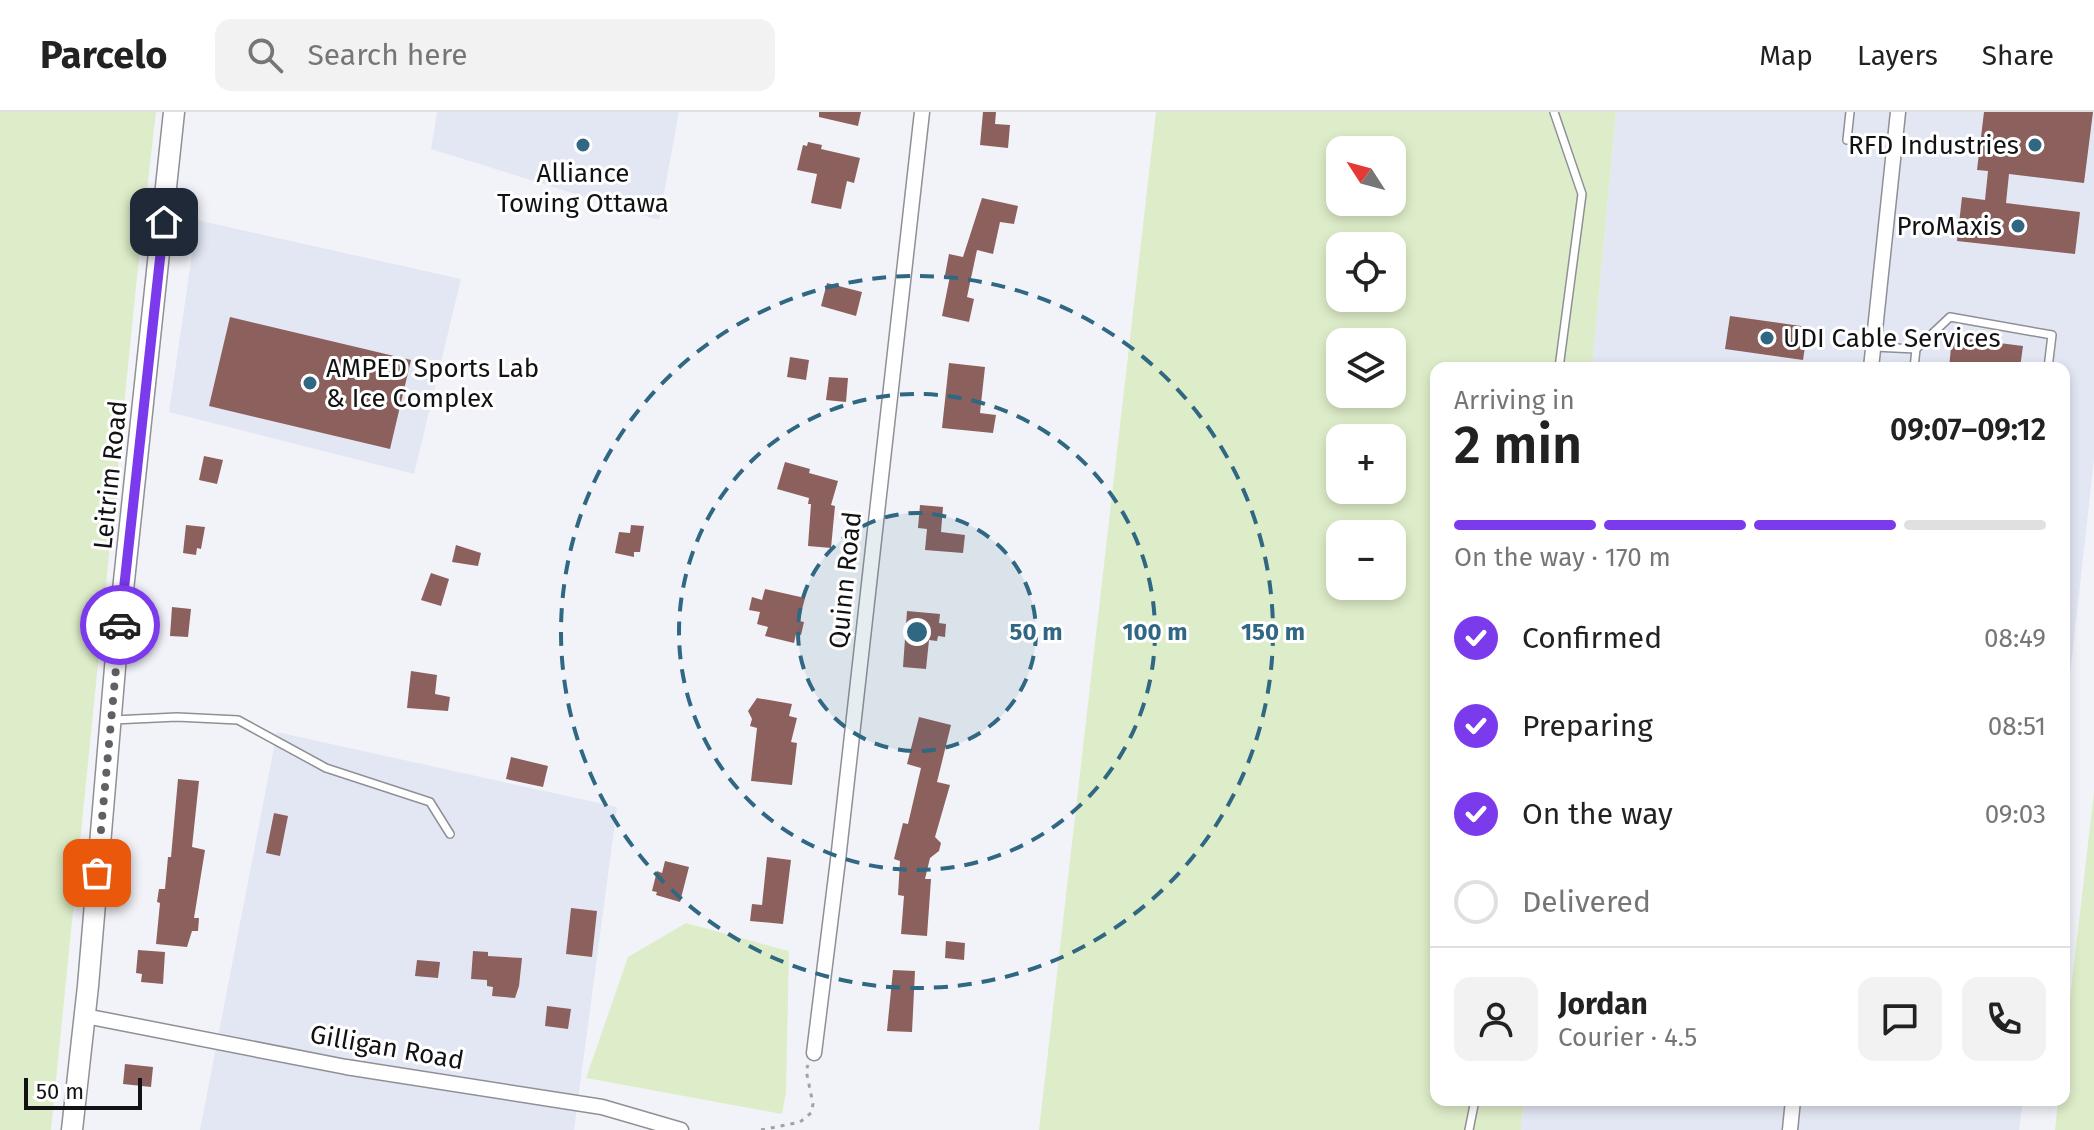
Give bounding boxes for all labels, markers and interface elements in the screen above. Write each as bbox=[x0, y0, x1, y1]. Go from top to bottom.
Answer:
search box bbox=[215, 19, 775, 91]
text: Parcelo bbox=[40, 32, 167, 78]
icon: search bbox=[243, 33, 287, 77]
text: Search here bbox=[307, 37, 468, 73]
text: Map bbox=[1759, 39, 1813, 72]
text: Layers bbox=[1857, 39, 1938, 72]
text: Share bbox=[1982, 39, 2054, 72]
place label: RFD Industries bbox=[1848, 130, 2019, 161]
marker: Alliance Towing Ottawa bbox=[574, 136, 592, 154]
north arrow bbox=[1326, 136, 1406, 216]
map controls bbox=[1326, 136, 1406, 600]
marker: RFD Industries bbox=[2026, 136, 2044, 154]
place label: Alliance Towing Ottawa bbox=[497, 158, 669, 219]
pin bbox=[130, 188, 198, 256]
icon: home bbox=[142, 200, 186, 244]
place label: ProMaxis bbox=[1897, 211, 2002, 242]
marker: ProMaxis bbox=[2009, 217, 2027, 235]
button: locate bbox=[1326, 232, 1406, 312]
place label: UDI Cable Services bbox=[1783, 323, 2001, 354]
button: layers bbox=[1326, 328, 1406, 408]
marker: UDI Cable Services bbox=[1758, 329, 1776, 347]
place label: AMPED Sports Lab & Ice Complex bbox=[326, 353, 539, 414]
marker: AMPED Sports Lab & Ice Complex bbox=[301, 374, 319, 392]
text: Arriving in bbox=[1454, 385, 1575, 416]
street label: Leitrim Road bbox=[87, 399, 134, 551]
text: 09:07–09:12 bbox=[1890, 412, 2046, 448]
text: 2 min bbox=[1454, 414, 1582, 477]
button: + bbox=[1326, 424, 1406, 504]
street label: Quinn Road bbox=[823, 510, 868, 650]
button: − bbox=[1326, 520, 1406, 600]
text: On the way · 170 m bbox=[1454, 542, 1671, 573]
courier bbox=[80, 585, 160, 665]
icon: car bbox=[98, 603, 142, 647]
icon: check bbox=[1454, 616, 1498, 660]
centre of rings bbox=[903, 618, 931, 646]
text: 50 m bbox=[1010, 618, 1062, 646]
text: 100 m bbox=[1122, 618, 1188, 646]
text: 150 m bbox=[1241, 618, 1305, 646]
text: Confirmed bbox=[1522, 620, 1662, 656]
text: 08:49 bbox=[1984, 623, 2046, 654]
icon: check bbox=[1454, 704, 1498, 748]
text: Preparing bbox=[1522, 708, 1653, 744]
text: 08:51 bbox=[1988, 711, 2046, 742]
icon: check bbox=[1454, 792, 1498, 836]
text: On the way bbox=[1522, 796, 1673, 832]
text: 09:03 bbox=[1985, 799, 2046, 830]
pin bbox=[63, 839, 131, 907]
icon: bag bbox=[75, 851, 119, 895]
text: Delivered bbox=[1522, 884, 1651, 920]
button: person bbox=[1454, 977, 1538, 1061]
button: chat bbox=[1858, 977, 1942, 1061]
button: phone bbox=[1962, 977, 2046, 1061]
text: Jordan bbox=[1558, 986, 1648, 1022]
street label: Gilligan Road bbox=[308, 1019, 466, 1076]
text: Courier · 4.5 bbox=[1558, 1022, 1697, 1053]
scale bar bbox=[24, 1074, 142, 1110]
text: 50 m bbox=[36, 1078, 84, 1105]

